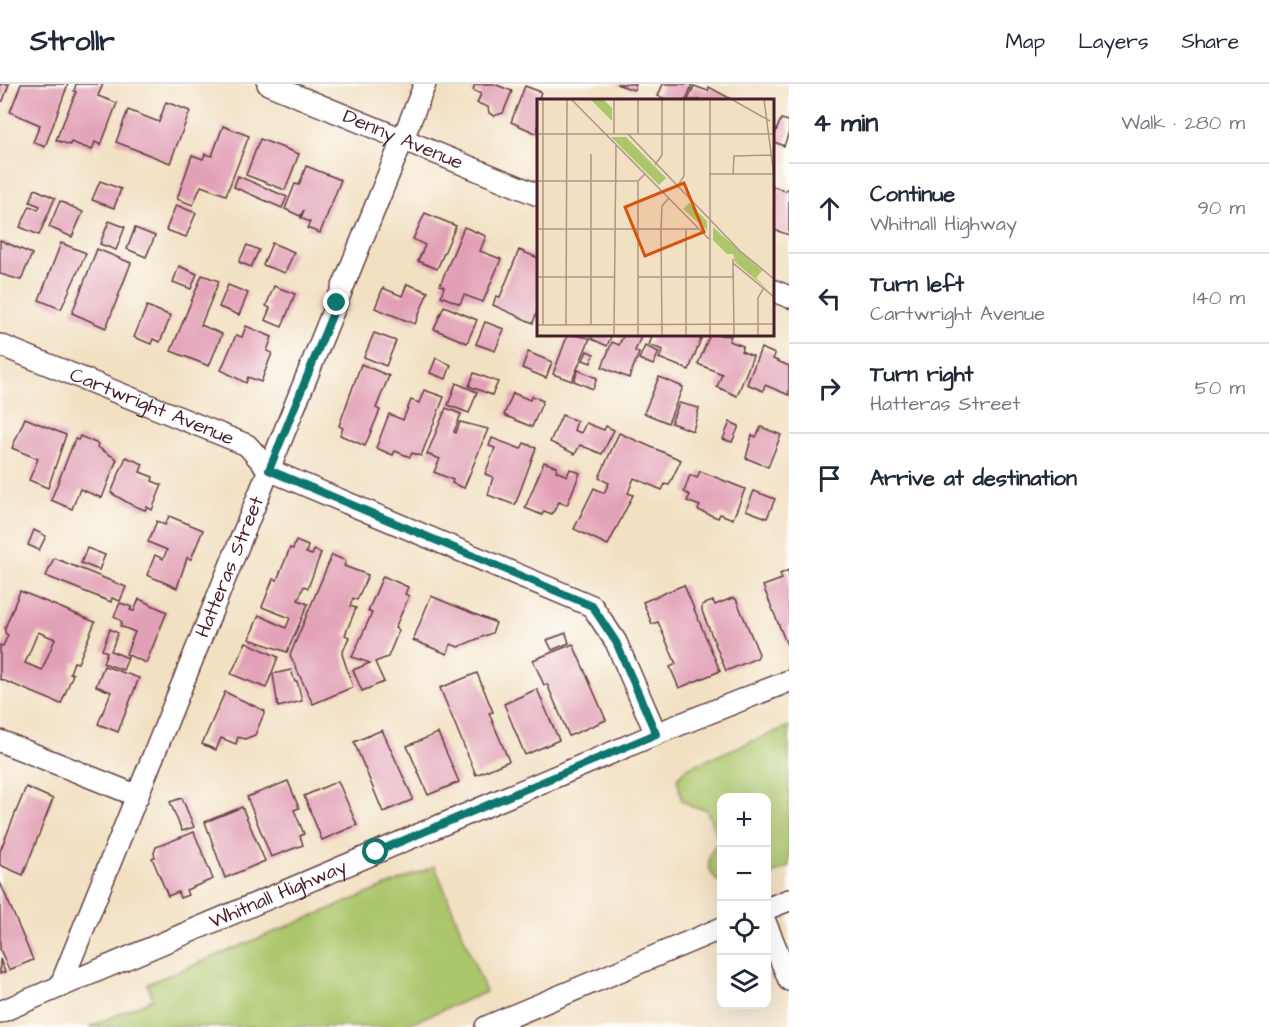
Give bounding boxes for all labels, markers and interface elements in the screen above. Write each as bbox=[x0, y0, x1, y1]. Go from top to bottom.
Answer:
text: Strollr bbox=[30, 22, 115, 61]
text: Map bbox=[1005, 27, 1045, 56]
text: Layers bbox=[1078, 27, 1148, 56]
text: Share bbox=[1181, 27, 1239, 56]
inset map bbox=[537, 99, 774, 336]
street label: Denny Avenue bbox=[339, 102, 468, 177]
text: 4 min bbox=[813, 105, 878, 141]
text: Walk · 280 m bbox=[1121, 109, 1245, 137]
text: Continue bbox=[870, 179, 955, 210]
icon: ahead bbox=[813, 192, 846, 225]
text: 90 m bbox=[1197, 194, 1245, 222]
text: Whitnall Highway bbox=[870, 210, 1017, 238]
text: Turn left bbox=[870, 269, 964, 300]
icon: left bbox=[813, 282, 846, 315]
text: 140 m bbox=[1193, 284, 1245, 312]
route end bbox=[323, 289, 349, 315]
text: Cartwright Avenue bbox=[870, 300, 1045, 328]
text: Turn right bbox=[870, 359, 973, 390]
street label: Cartwright Avenue bbox=[66, 361, 239, 452]
icon: right bbox=[813, 372, 846, 405]
text: 50 m bbox=[1195, 374, 1245, 402]
text: Hatteras Street bbox=[870, 390, 1020, 418]
icon: arrive bbox=[813, 462, 846, 495]
text: Arrive at destination bbox=[870, 463, 1077, 494]
street label: Hatteras Street bbox=[189, 492, 271, 642]
map controls bbox=[717, 793, 771, 1009]
button: + bbox=[717, 793, 771, 847]
route start bbox=[362, 838, 388, 864]
button: − bbox=[717, 847, 771, 901]
street label: Whitnall Highway bbox=[205, 853, 352, 936]
button: locate bbox=[717, 901, 771, 955]
button: layers bbox=[717, 955, 771, 1009]

